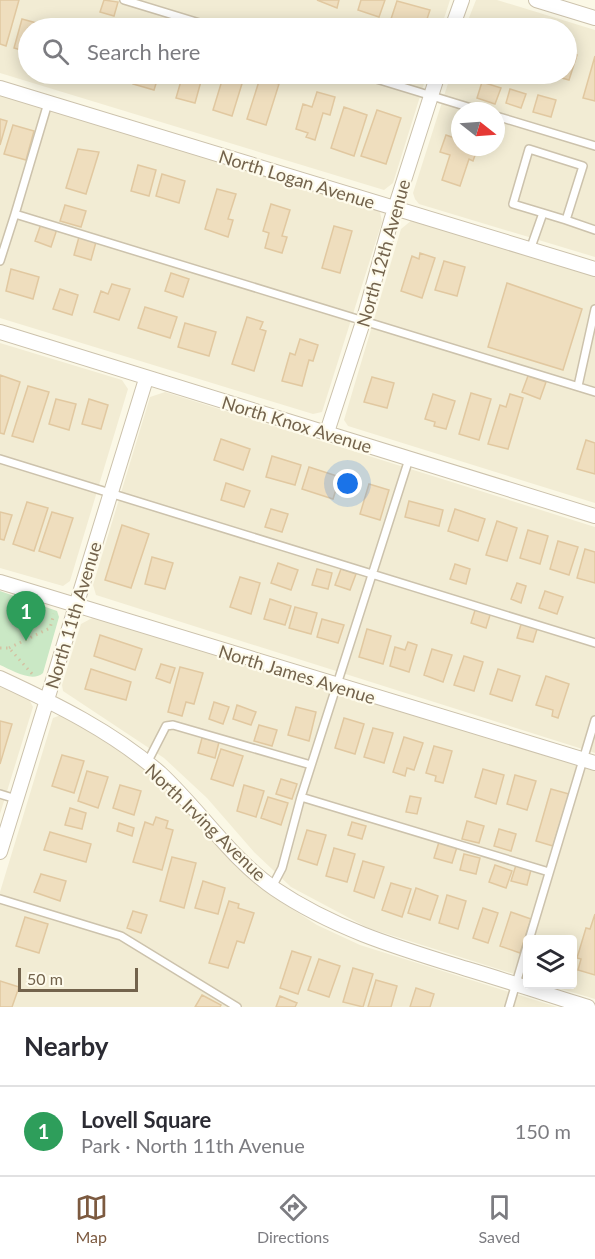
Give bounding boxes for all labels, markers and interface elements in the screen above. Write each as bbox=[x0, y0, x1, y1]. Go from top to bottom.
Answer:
search box bbox=[18, 18, 577, 84]
icon: search bbox=[39, 35, 72, 68]
text: Search here bbox=[87, 38, 200, 65]
north arrow bbox=[451, 102, 505, 156]
street label: North Logan Avenue bbox=[216, 145, 378, 213]
street label: North 12th Avenue bbox=[351, 177, 415, 329]
street label: North Knox Avenue bbox=[219, 391, 375, 457]
your location bbox=[333, 469, 362, 498]
street label: North 11th Avenue bbox=[40, 539, 106, 691]
pin: 1 bbox=[6, 592, 46, 641]
street label: North James Avenue bbox=[216, 640, 378, 708]
street label: North Irving Avenue bbox=[141, 759, 271, 885]
map controls bbox=[523, 935, 577, 989]
button: layers bbox=[523, 935, 577, 989]
scale bar bbox=[18, 965, 138, 992]
text: 50 m bbox=[27, 969, 63, 988]
text: Nearby bbox=[24, 1030, 109, 1062]
text: Lovell Square bbox=[81, 1106, 211, 1133]
text: 1 bbox=[38, 1119, 49, 1143]
text: 150 m bbox=[515, 1119, 571, 1143]
text: Park · North 11th Avenue bbox=[81, 1133, 305, 1157]
tab: Map bbox=[75, 1191, 108, 1246]
tab: Directions bbox=[257, 1191, 329, 1246]
tab: Saved bbox=[479, 1191, 520, 1246]

